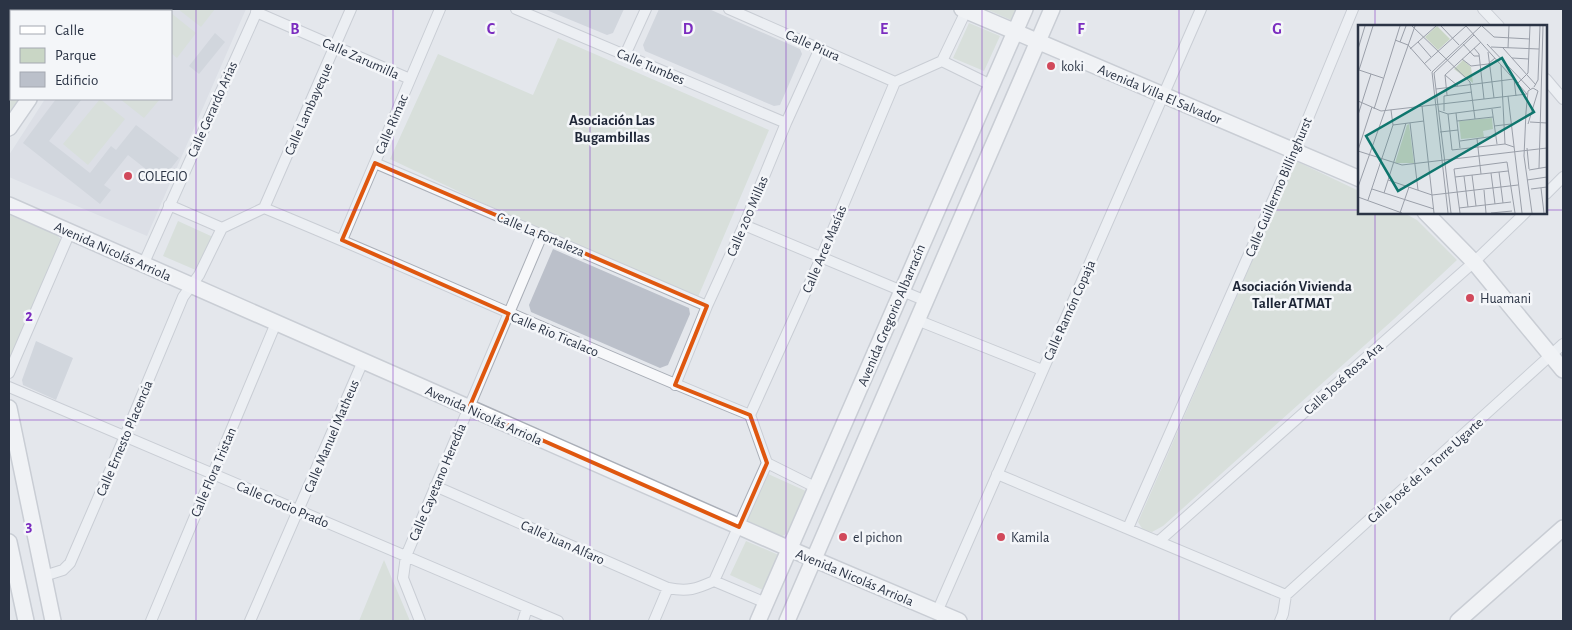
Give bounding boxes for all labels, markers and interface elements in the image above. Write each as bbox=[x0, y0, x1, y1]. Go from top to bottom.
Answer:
legend bbox=[10, 10, 172, 100]
text: B bbox=[290, 21, 300, 37]
text: C bbox=[487, 21, 496, 37]
text: D bbox=[683, 21, 694, 37]
text: E bbox=[880, 21, 888, 37]
text: F bbox=[1077, 21, 1085, 37]
text: G bbox=[1272, 21, 1282, 37]
text: Calle bbox=[55, 23, 84, 38]
inset map bbox=[1358, 25, 1547, 214]
street label: Calle Piura bbox=[783, 28, 842, 64]
street label: Calle Zarumilla bbox=[320, 36, 402, 82]
street label: Calle Tumbes bbox=[615, 46, 687, 87]
text: Parque bbox=[55, 48, 96, 63]
street label: Calle Gerardo Arias bbox=[186, 59, 240, 159]
marker: koki bbox=[1045, 60, 1057, 72]
place label: koki bbox=[1061, 60, 1084, 74]
street label: Calle Lambayeque bbox=[282, 61, 335, 158]
street label: Avenida Villa El Salvador bbox=[1096, 62, 1224, 128]
text: Edificio bbox=[55, 73, 98, 88]
street label: Calle Rimac bbox=[373, 92, 411, 156]
district label: Asociación Las Bugambillas bbox=[569, 113, 655, 145]
street label: Calle Guillermo Billinghurst bbox=[1243, 115, 1315, 259]
marker: COLEGIO bbox=[122, 170, 134, 182]
place label: COLEGIO bbox=[138, 170, 187, 184]
street label: Calle 200 Millas bbox=[725, 174, 771, 259]
street label: Calle Arce Masías bbox=[800, 204, 850, 295]
street label: Calle La Fortaleza bbox=[495, 210, 587, 260]
street label: Avenida Nicolás Arriola bbox=[52, 220, 174, 284]
street label: Avenida Gregorio Albarracín bbox=[856, 242, 928, 388]
street label: Calle Ramón Copaja bbox=[1041, 258, 1099, 363]
district label: Asociación Vivienda Taller ATMAT bbox=[1232, 279, 1352, 311]
marker: Huamani bbox=[1464, 292, 1476, 304]
place label: Huamani bbox=[1480, 292, 1531, 306]
text: 2 bbox=[25, 308, 33, 324]
street label: Calle Rio Ticalaco bbox=[509, 310, 601, 360]
street label: Calle José Rosa Ara bbox=[1301, 339, 1386, 418]
street label: Calle Ernesto Placencia bbox=[94, 378, 156, 498]
street label: Calle Manuel Matheus bbox=[302, 378, 362, 495]
street label: Avenida Nicolás Arriola bbox=[423, 384, 545, 448]
street label: Calle José de la Torre Ugarte bbox=[1365, 415, 1486, 526]
street label: Calle Cayetano Heredia bbox=[407, 421, 469, 543]
street label: Calle Flora Tristan bbox=[189, 426, 239, 519]
street label: Calle Grocio Prado bbox=[234, 479, 331, 531]
text: 3 bbox=[26, 518, 33, 534]
street label: Calle Juan Alfaro bbox=[519, 518, 607, 568]
marker: el pichon bbox=[837, 531, 849, 543]
place label: el pichon bbox=[853, 531, 902, 545]
marker: Kamila bbox=[995, 531, 1007, 543]
place label: Kamila bbox=[1011, 531, 1050, 545]
street label: Avenida Nicolás Arriola bbox=[794, 547, 916, 609]

